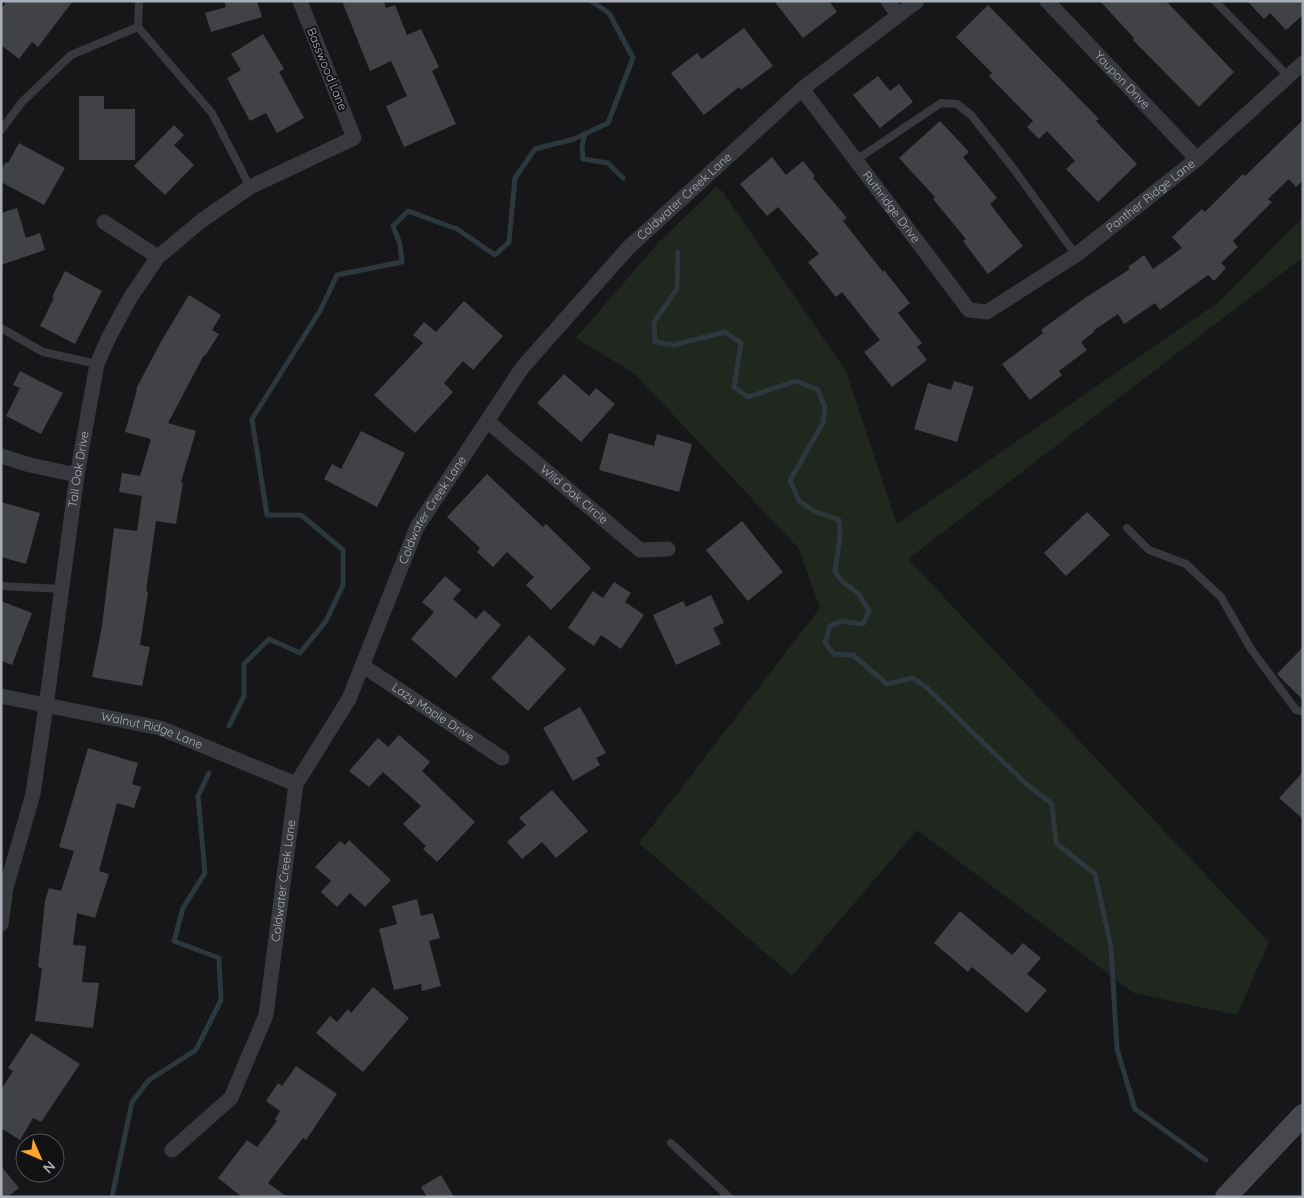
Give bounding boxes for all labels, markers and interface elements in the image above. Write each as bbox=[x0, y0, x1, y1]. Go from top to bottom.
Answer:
street label: Basswood Lane bbox=[304, 25, 351, 113]
street label: Yaupon Drive bbox=[1092, 48, 1153, 112]
street label: Coldwater Creek Lane bbox=[634, 149, 735, 243]
street label: Panther Ridge Lane bbox=[1103, 155, 1198, 235]
street label: Ruthridge Drive bbox=[860, 168, 924, 246]
street label: Tall Oak Drive bbox=[65, 430, 92, 508]
street label: Coldwater Creek Lane bbox=[395, 453, 469, 566]
street label: Wild Oak Circle bbox=[538, 461, 612, 527]
street label: Lazy Maple Drive bbox=[389, 679, 478, 745]
street label: Walnut Ridge Lane bbox=[100, 708, 205, 752]
street label: Coldwater Creek Lane bbox=[268, 819, 298, 943]
north arrow bbox=[15, 1133, 65, 1183]
text: N bbox=[39, 1157, 59, 1177]

